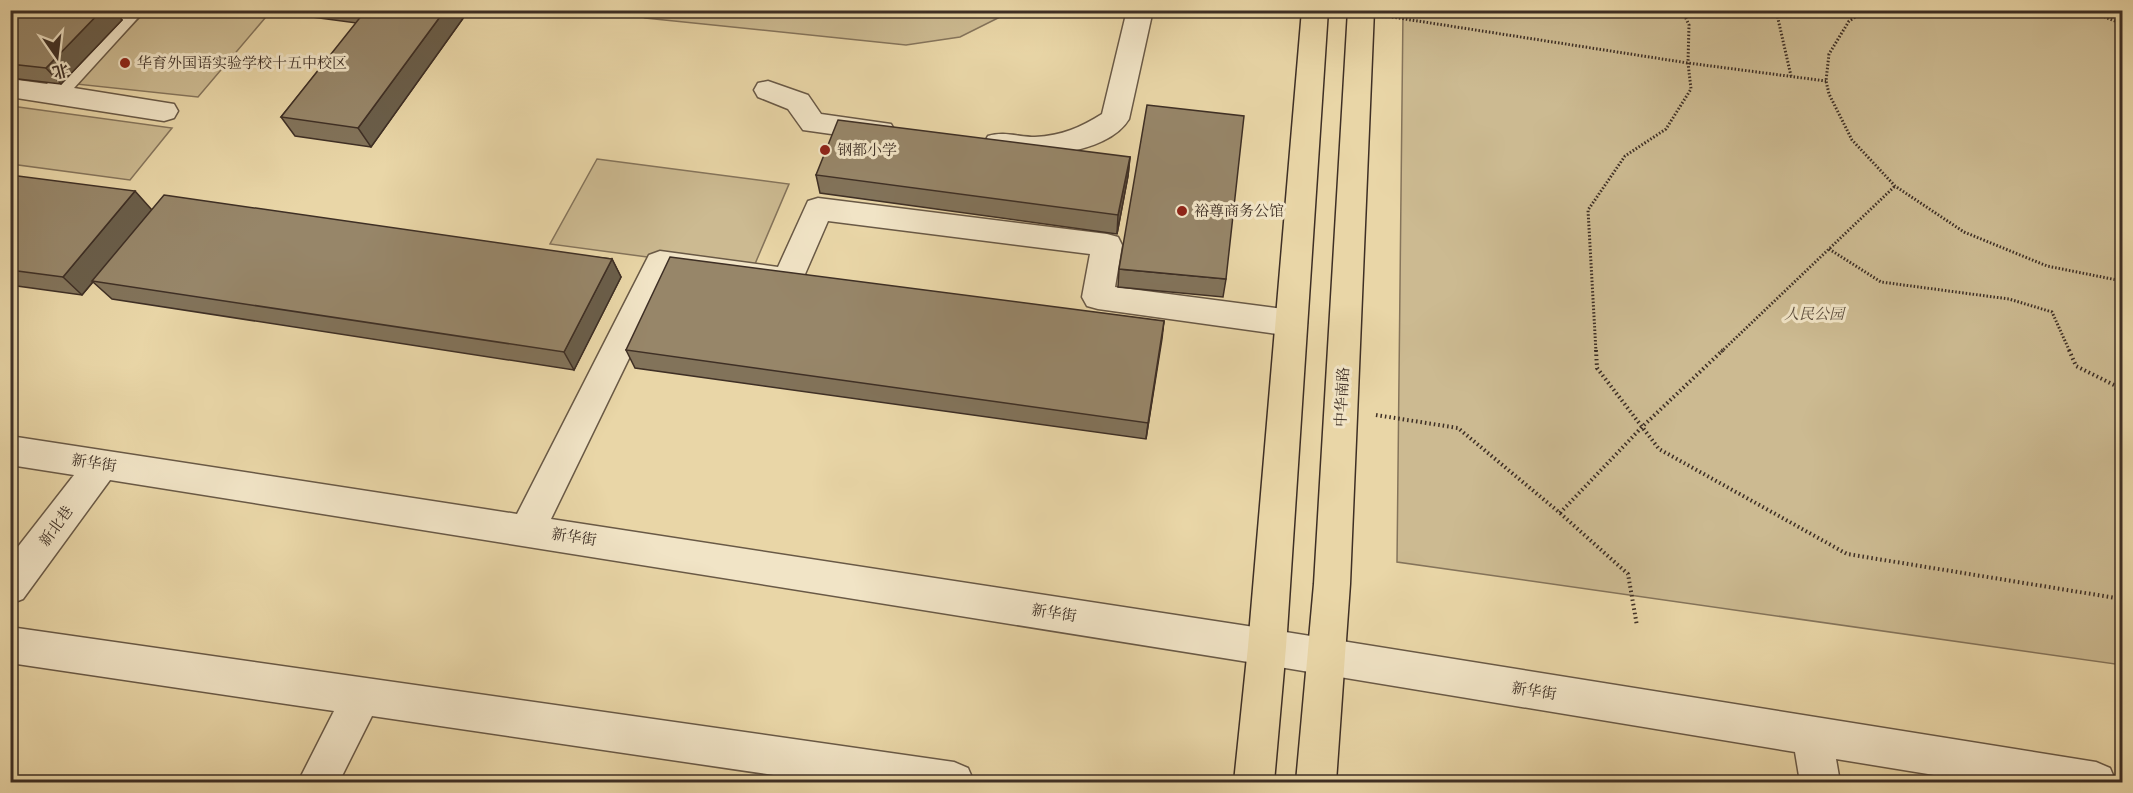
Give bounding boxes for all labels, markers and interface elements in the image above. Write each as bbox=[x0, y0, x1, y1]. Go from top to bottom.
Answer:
north arrow bbox=[27, 27, 87, 87]
place label: 华育外国语实验学校十五中校区 bbox=[137, 53, 347, 72]
marker: 华育外国语实验学校十五中校区 bbox=[118, 56, 132, 70]
text: 北 bbox=[50, 60, 71, 83]
place label: 钢都小学 bbox=[837, 140, 897, 159]
marker: 钢都小学 bbox=[818, 143, 832, 157]
place label: 裕尊商务公馆 bbox=[1194, 201, 1284, 220]
marker: 裕尊商务公馆 bbox=[1175, 204, 1189, 218]
park label: 人民公园 bbox=[1784, 304, 1846, 323]
street label: 中华南路 bbox=[1330, 367, 1353, 427]
street label: 新华街 bbox=[70, 450, 118, 475]
street label: 新北巷 bbox=[35, 502, 77, 549]
street label: 新华街 bbox=[550, 524, 598, 549]
street label: 新华街 bbox=[1030, 600, 1078, 625]
street label: 新华街 bbox=[1510, 678, 1558, 703]

